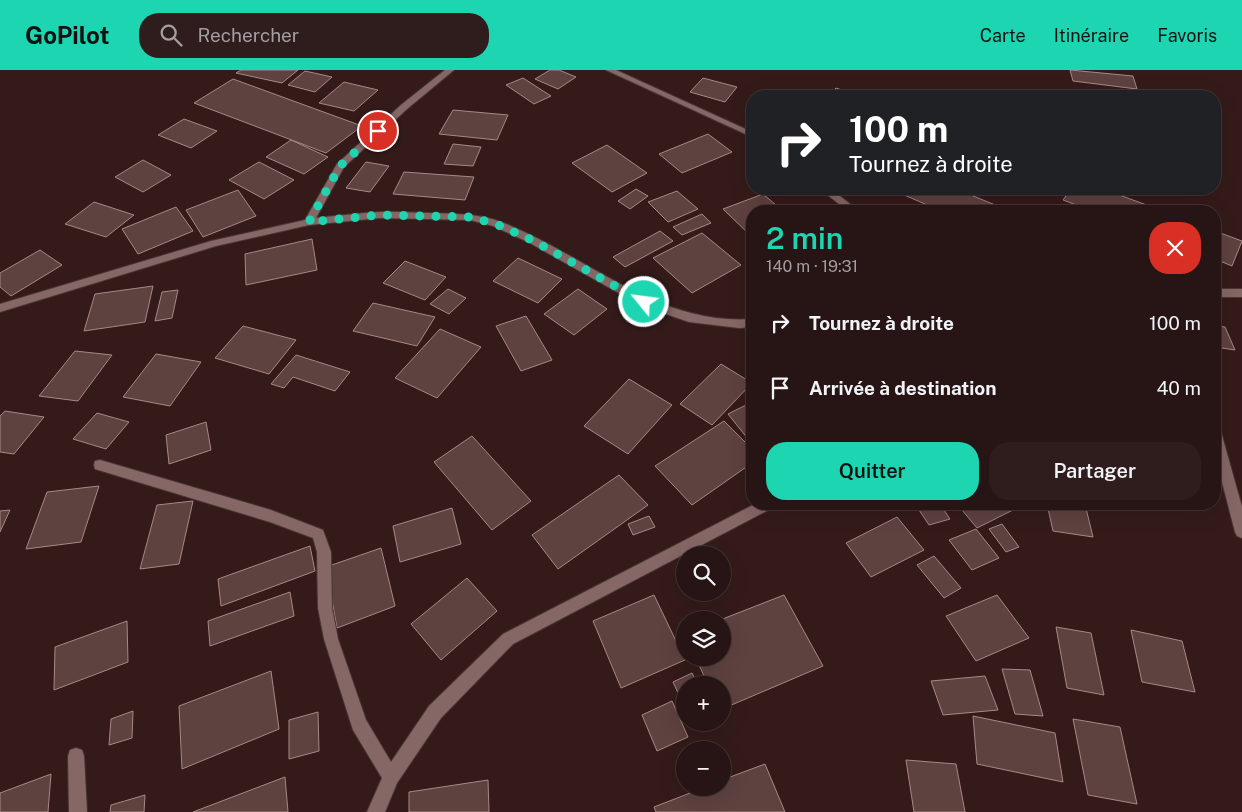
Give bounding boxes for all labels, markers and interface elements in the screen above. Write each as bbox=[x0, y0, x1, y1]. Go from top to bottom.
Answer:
search box bbox=[139, 13, 489, 58]
text: GoPilot bbox=[25, 21, 109, 49]
icon: search bbox=[157, 21, 185, 49]
text: Rechercher bbox=[197, 24, 299, 46]
text: Carte bbox=[980, 25, 1026, 46]
text: Itinéraire bbox=[1054, 25, 1129, 46]
text: Favoris bbox=[1157, 25, 1217, 46]
text: 100 m bbox=[849, 109, 948, 150]
pin bbox=[357, 110, 399, 152]
icon: right bbox=[766, 110, 831, 175]
icon: arrive bbox=[364, 117, 392, 145]
text: Tournez à droite bbox=[849, 151, 1013, 177]
text: 2 min bbox=[766, 220, 843, 256]
button: close bbox=[1149, 222, 1201, 274]
text: 140 m · 19:31 bbox=[766, 257, 858, 276]
position arrow bbox=[617, 275, 669, 327]
icon: right bbox=[766, 309, 794, 337]
text: Tournez à droite bbox=[809, 312, 954, 334]
text: 100 m bbox=[1149, 312, 1201, 334]
icon: arrive bbox=[766, 374, 794, 402]
text: Arrivée à destination bbox=[809, 377, 997, 399]
text: 40 m bbox=[1156, 377, 1201, 399]
button: Quitter bbox=[766, 442, 979, 500]
button: Partager bbox=[989, 442, 1201, 500]
map controls bbox=[676, 546, 731, 796]
button: search bbox=[676, 546, 731, 601]
button: layers bbox=[676, 611, 731, 666]
button: + bbox=[676, 676, 731, 731]
button: − bbox=[676, 741, 731, 796]

